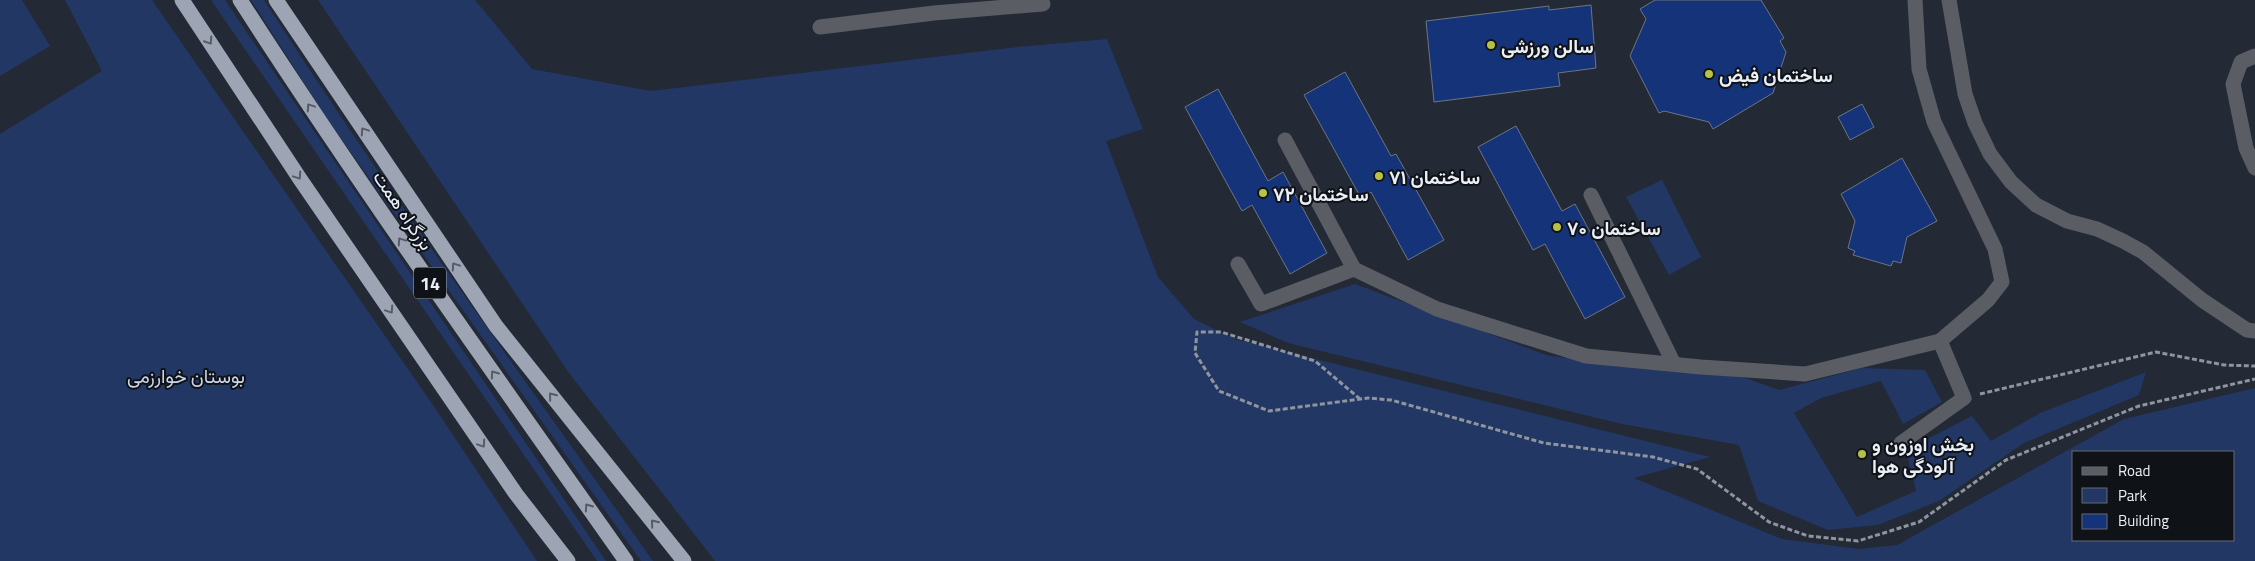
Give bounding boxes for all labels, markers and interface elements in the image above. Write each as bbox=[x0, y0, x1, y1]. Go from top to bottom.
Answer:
place label: سالن ورزشی bbox=[1501, 31, 1594, 60]
one-way arrow bbox=[203, 35, 212, 44]
marker: سالن ورزشی bbox=[1485, 39, 1497, 51]
place label: ساختمان فیض bbox=[1719, 60, 1833, 89]
marker: ساختمان فیض bbox=[1703, 68, 1715, 80]
one-way arrow bbox=[307, 103, 316, 113]
one-way arrow bbox=[361, 127, 370, 137]
place label: ساختمان ۷۱ bbox=[1389, 162, 1480, 191]
street label: بزرگراه همت bbox=[367, 164, 441, 256]
marker: ساختمان ۷۱ bbox=[1373, 170, 1385, 182]
one-way arrow bbox=[292, 171, 302, 180]
place label: ساختمان ۷۲ bbox=[1273, 179, 1369, 208]
marker: ساختمان ۷۲ bbox=[1257, 187, 1269, 199]
place label: ساختمان ۷۰ bbox=[1567, 213, 1661, 242]
marker: ساختمان ۷۰ bbox=[1551, 221, 1563, 233]
one-way arrow bbox=[398, 237, 407, 247]
one-way arrow bbox=[452, 262, 461, 272]
road number: 14 bbox=[414, 268, 446, 298]
one-way arrow bbox=[384, 305, 393, 314]
park label: بوستان خوارزمی bbox=[127, 361, 245, 390]
one-way arrow bbox=[491, 370, 500, 380]
one-way arrow bbox=[550, 393, 558, 402]
place label: بخش اوزون و آلودگی هوا bbox=[1872, 429, 1974, 480]
one-way arrow bbox=[476, 439, 485, 448]
marker: بخش اوزون و آلودگی هوا bbox=[1856, 448, 1868, 460]
legend bbox=[2072, 451, 2235, 541]
text: Road bbox=[2118, 459, 2150, 482]
text: Park bbox=[2118, 484, 2147, 507]
one-way arrow bbox=[585, 503, 594, 513]
text: Building bbox=[2118, 509, 2169, 532]
one-way arrow bbox=[651, 520, 659, 529]

